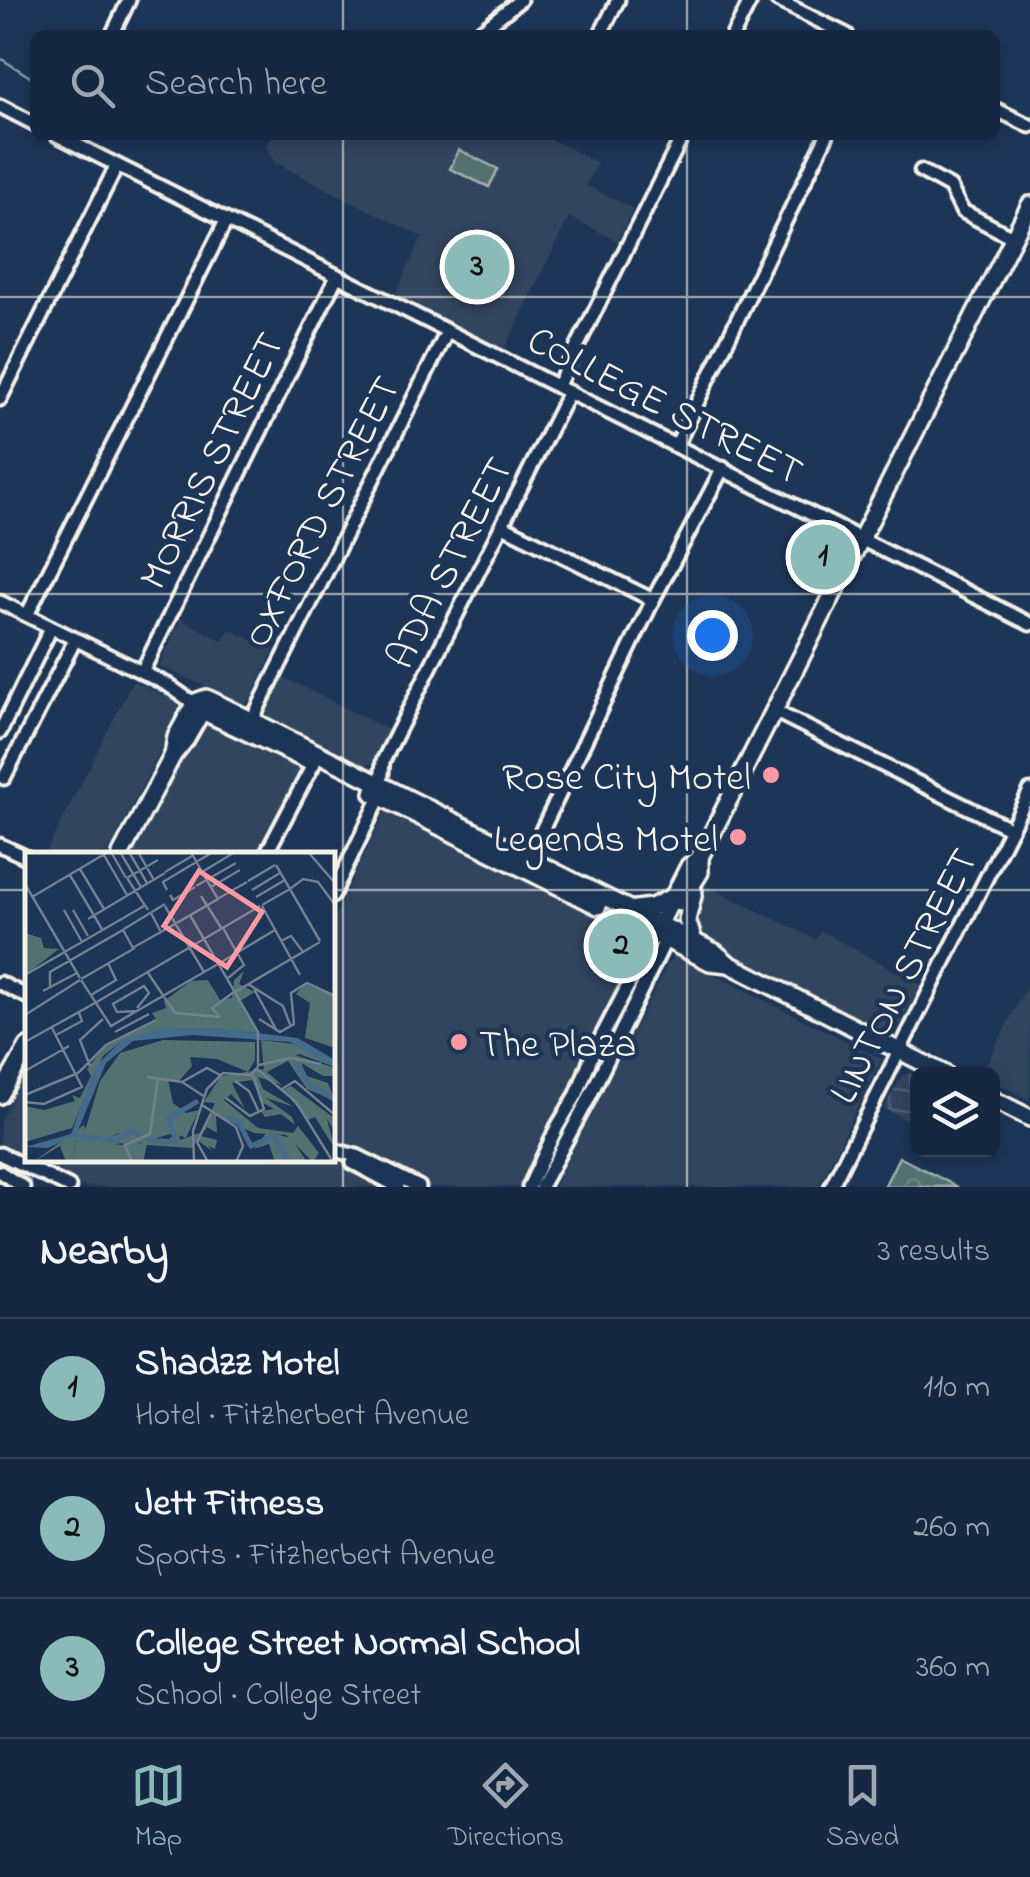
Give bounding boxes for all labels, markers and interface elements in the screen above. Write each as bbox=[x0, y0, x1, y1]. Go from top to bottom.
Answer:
search box bbox=[30, 30, 1000, 140]
text: Search here bbox=[145, 57, 327, 113]
icon: search bbox=[65, 58, 120, 113]
pin: 3 bbox=[444, 230, 510, 304]
street label: COLLEGE STREET bbox=[516, 313, 812, 503]
street label: MORRIS STREET bbox=[126, 323, 302, 601]
street label: OXFORD STREET bbox=[230, 367, 418, 659]
street label: ADA STREET bbox=[373, 448, 531, 680]
pin: 1 bbox=[790, 520, 856, 594]
your location bbox=[687, 610, 738, 661]
place label: Rose City Motel bbox=[502, 750, 751, 809]
marker: Rose City Motel bbox=[760, 764, 782, 786]
place label: Legends Motel bbox=[494, 812, 718, 871]
marker: Legends Motel bbox=[727, 826, 749, 848]
street label: LINTON STREET bbox=[816, 839, 996, 1115]
inset map bbox=[25, 852, 335, 1162]
pin: 2 bbox=[588, 908, 654, 984]
place label: The Plaza bbox=[479, 1017, 636, 1076]
marker: The Plaza bbox=[448, 1031, 470, 1053]
map controls bbox=[910, 1067, 1000, 1157]
button: layers bbox=[910, 1067, 1000, 1157]
text: Nearby bbox=[40, 1222, 168, 1283]
text: 3 results bbox=[878, 1229, 990, 1276]
text: Shadzz Motel bbox=[135, 1337, 340, 1393]
text: 1 bbox=[67, 1365, 78, 1412]
text: 110 m bbox=[923, 1365, 990, 1412]
text: Hotel · Fitzherbert Avenue bbox=[135, 1393, 469, 1440]
text: Jett Fitness bbox=[135, 1477, 324, 1533]
text: 2 bbox=[65, 1505, 80, 1552]
text: 260 m bbox=[913, 1505, 990, 1552]
text: Sports · Fitzherbert Avenue bbox=[135, 1533, 495, 1580]
text: College Street Normal School bbox=[135, 1617, 580, 1673]
text: 3 bbox=[66, 1645, 79, 1692]
text: 360 m bbox=[916, 1645, 990, 1692]
text: School · College Street bbox=[135, 1673, 421, 1720]
tab: Map bbox=[131, 1758, 186, 1859]
tab: Directions bbox=[448, 1758, 564, 1859]
tab: Saved bbox=[826, 1758, 899, 1859]

